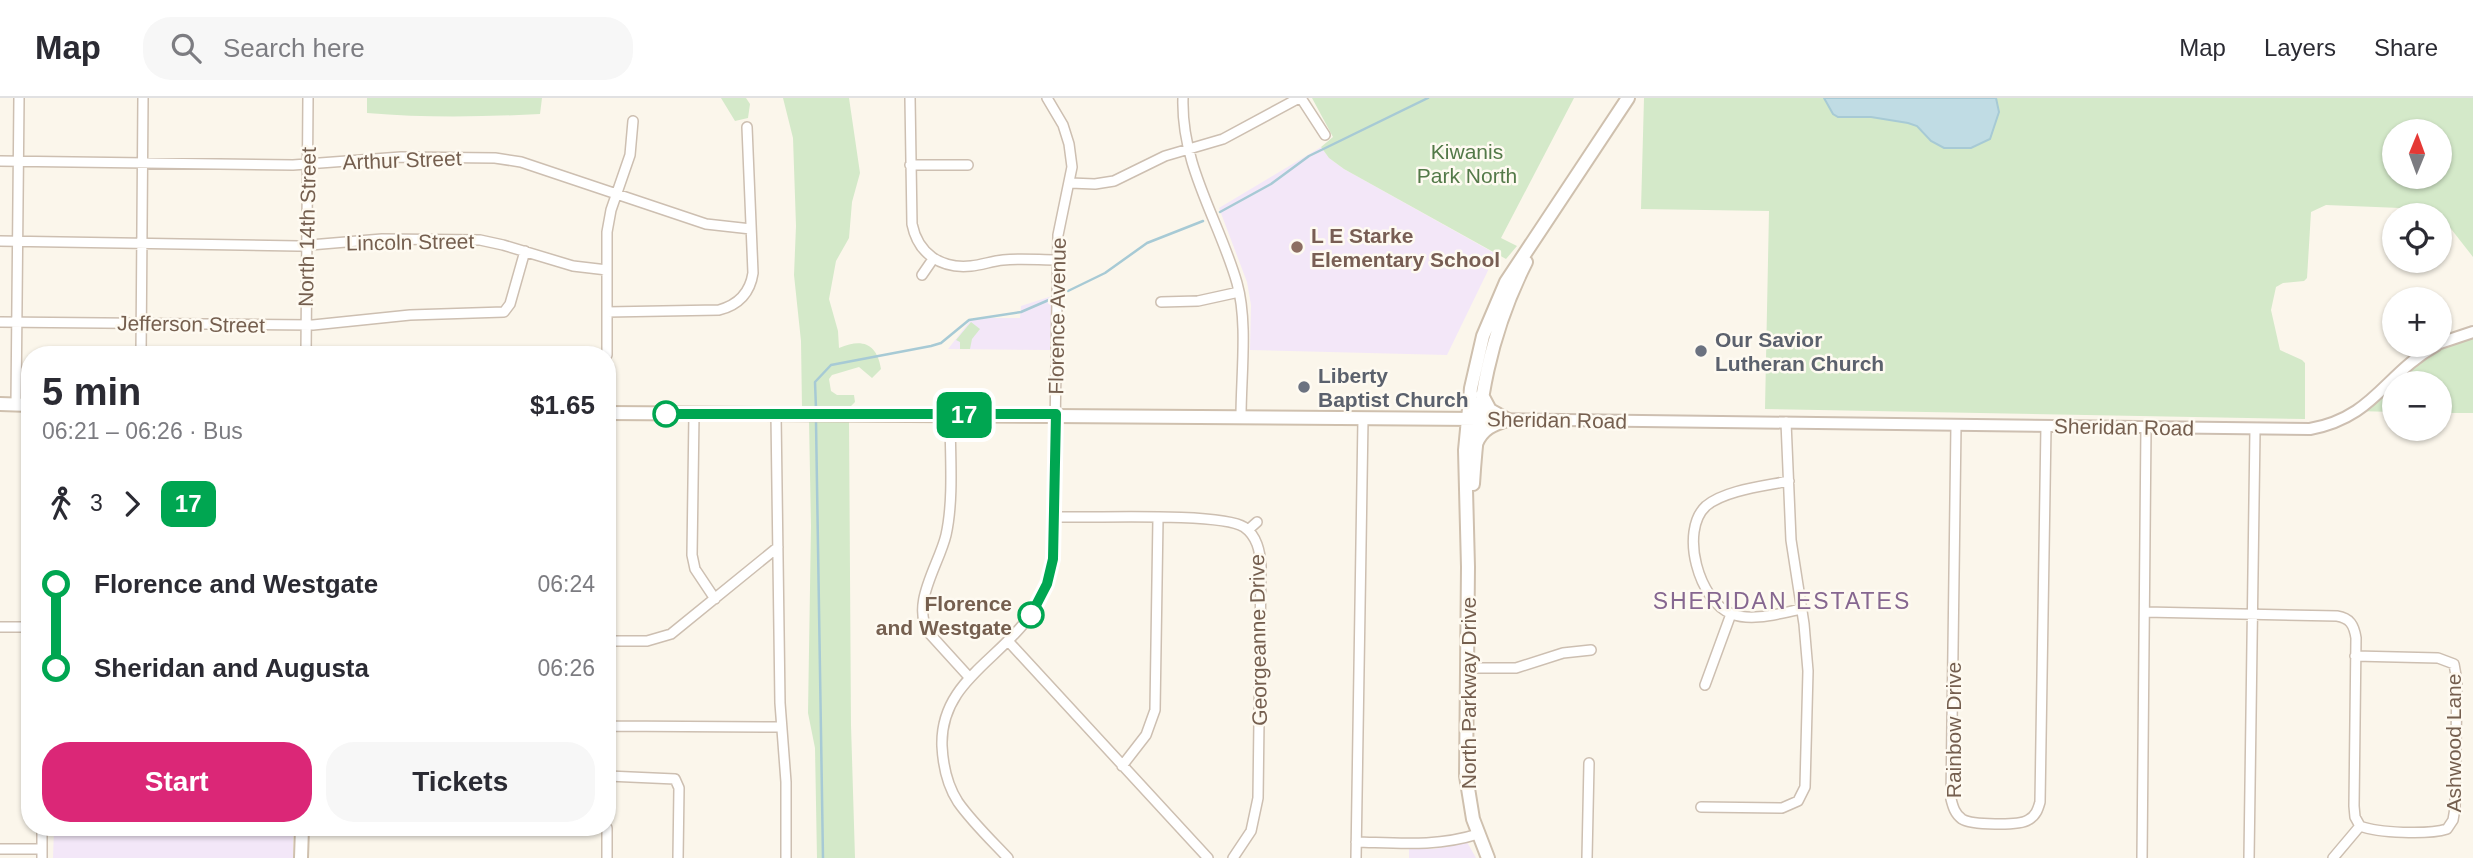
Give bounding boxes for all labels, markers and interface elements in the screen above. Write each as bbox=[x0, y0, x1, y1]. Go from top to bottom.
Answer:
search box bbox=[143, 17, 633, 80]
text: Map bbox=[35, 29, 101, 66]
icon: search bbox=[167, 29, 205, 67]
text: Search here bbox=[223, 33, 365, 63]
text: Map bbox=[2179, 34, 2226, 61]
text: Layers bbox=[2264, 34, 2336, 61]
text: Share bbox=[2374, 34, 2438, 61]
north arrow bbox=[2382, 119, 2452, 189]
map controls bbox=[2382, 119, 2452, 441]
park label: Kiwanis Park North bbox=[1417, 140, 1517, 187]
street label: Arthur Street bbox=[342, 146, 462, 174]
street label: North 14th Street bbox=[294, 147, 320, 307]
button: locate bbox=[2382, 203, 2452, 273]
place label: L E Starke Elementary School bbox=[1311, 224, 1500, 271]
street label: Lincoln Street bbox=[346, 229, 475, 255]
street label: Florence Avenue bbox=[1044, 237, 1070, 395]
marker: L E Starke Elementary School bbox=[1289, 239, 1305, 255]
button: + bbox=[2382, 287, 2452, 357]
street label: Jefferson Street bbox=[117, 311, 265, 337]
place label: Our Savior Lutheran Church bbox=[1715, 328, 1884, 375]
marker: Our Savior Lutheran Church bbox=[1693, 343, 1709, 359]
place label: Liberty Baptist Church bbox=[1318, 364, 1469, 411]
text: 5 min bbox=[42, 371, 141, 413]
button: − bbox=[2382, 371, 2452, 441]
marker: Liberty Baptist Church bbox=[1296, 379, 1312, 395]
text: $1.65 bbox=[530, 390, 595, 420]
line badge: 17 bbox=[932, 392, 996, 438]
unlabelled marker bbox=[653, 401, 679, 427]
text: 17 bbox=[951, 401, 977, 428]
street label: Sheridan Road bbox=[1487, 407, 1627, 433]
street label: Sheridan Road bbox=[2054, 414, 2194, 440]
text: 06:21 – 06:26 · Bus bbox=[42, 418, 243, 444]
icon: walk bbox=[42, 485, 80, 523]
icon: forward bbox=[113, 485, 151, 523]
text: 3 bbox=[90, 490, 103, 516]
text: 17 bbox=[175, 490, 202, 517]
street label: Georgeanne Drive bbox=[1245, 554, 1271, 726]
text: Florence and Westgate bbox=[94, 569, 378, 599]
text: 06:24 bbox=[537, 571, 595, 597]
district label: SHERIDAN ESTATES bbox=[1653, 588, 1911, 614]
place label: Florence and Westgate bbox=[876, 592, 1012, 639]
street label: North Parkway Drive bbox=[1457, 597, 1480, 789]
marker: Florence and Westgate bbox=[1018, 602, 1044, 628]
text: Sheridan and Augusta bbox=[94, 653, 369, 683]
text: 06:26 bbox=[537, 655, 595, 681]
street label: Rainbow Drive bbox=[1942, 662, 1965, 798]
street label: Ashwood Lane bbox=[2442, 674, 2465, 812]
button: Start bbox=[42, 742, 312, 822]
button: Tickets bbox=[326, 742, 595, 822]

